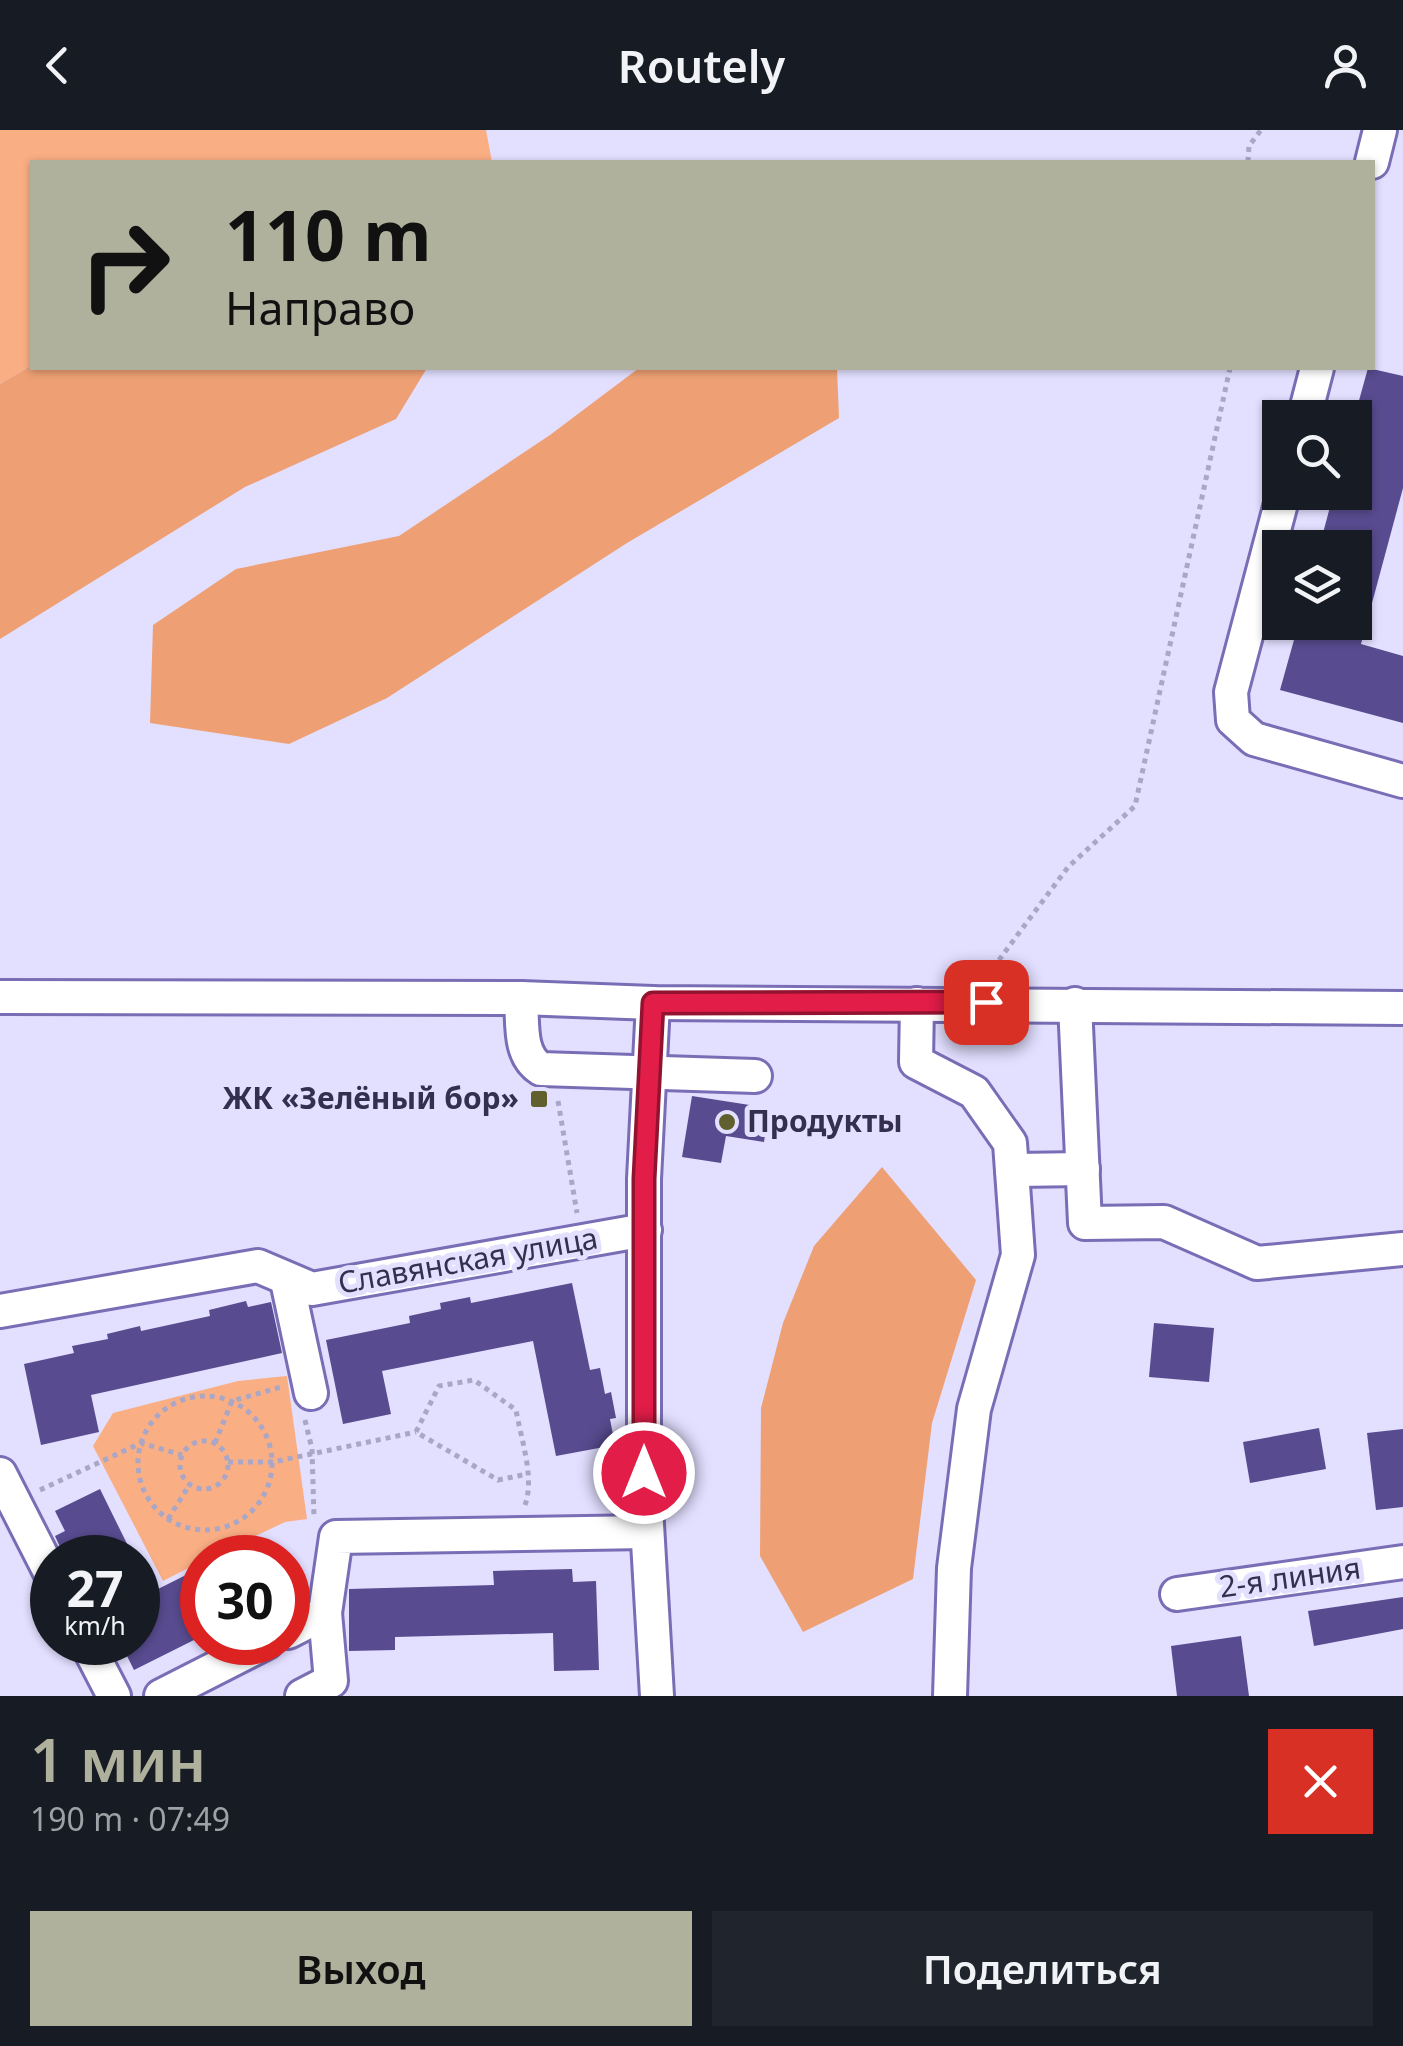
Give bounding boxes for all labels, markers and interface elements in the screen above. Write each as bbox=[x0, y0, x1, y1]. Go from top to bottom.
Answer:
text: Routely bbox=[618, 35, 785, 96]
icon: back bbox=[30, 38, 85, 93]
icon: person bbox=[1318, 38, 1373, 93]
text: 110 m bbox=[225, 186, 432, 282]
icon: right bbox=[60, 200, 190, 330]
text: Направо bbox=[225, 277, 415, 338]
map controls bbox=[1262, 400, 1372, 640]
button: search bbox=[1262, 400, 1372, 510]
button: layers bbox=[1262, 530, 1372, 640]
pin bbox=[944, 960, 1029, 1045]
icon: arrive bbox=[959, 975, 1014, 1030]
place label: ЖК «Зелёный бор» bbox=[222, 1077, 519, 1118]
marker: ЖК «Зелёный бор» bbox=[528, 1088, 550, 1110]
place label: Продукты bbox=[747, 1100, 903, 1141]
marker: Продукты bbox=[716, 1111, 738, 1133]
street label: Славянская улица bbox=[335, 1216, 601, 1303]
position arrow bbox=[592, 1421, 696, 1525]
speed limit sign: 30 bbox=[180, 1535, 310, 1665]
street label: 2-я линия bbox=[1216, 1546, 1363, 1607]
text: 27 bbox=[66, 1554, 124, 1622]
text: km/h bbox=[64, 1608, 126, 1642]
text: 1 мин bbox=[30, 1718, 206, 1800]
button: close bbox=[1268, 1729, 1373, 1834]
text: 190 m · 07:49 bbox=[30, 1797, 230, 1840]
button: Выход bbox=[30, 1911, 692, 2026]
button: Поделиться bbox=[712, 1911, 1373, 2026]

